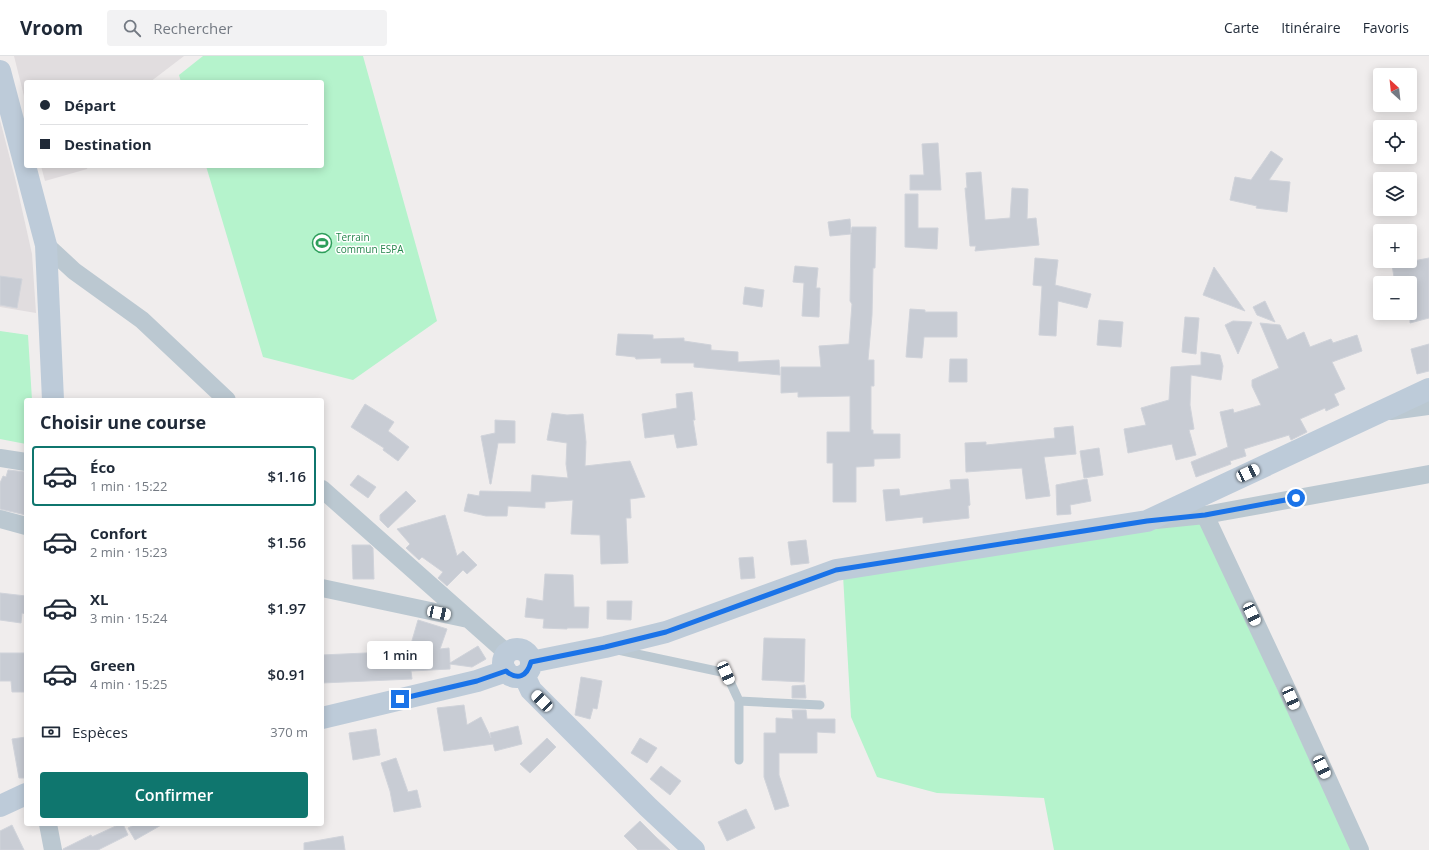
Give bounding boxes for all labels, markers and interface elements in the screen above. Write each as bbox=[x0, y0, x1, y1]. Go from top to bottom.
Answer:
search box bbox=[107, 10, 387, 46]
text: Vroom bbox=[20, 15, 83, 41]
icon: search bbox=[121, 17, 143, 39]
text: Rechercher bbox=[153, 18, 233, 38]
text: Carte bbox=[1224, 18, 1259, 37]
text: Itinéraire bbox=[1281, 18, 1341, 37]
text: Favoris bbox=[1363, 18, 1409, 37]
north arrow bbox=[1373, 68, 1417, 112]
map controls bbox=[1373, 68, 1417, 320]
text: Départ bbox=[64, 95, 116, 115]
button: locate bbox=[1373, 120, 1417, 164]
text: Destination bbox=[64, 134, 152, 154]
button: layers bbox=[1373, 172, 1417, 216]
button: + bbox=[1373, 224, 1417, 268]
place label: Terrain commun ESPA bbox=[336, 230, 404, 256]
sports icon: Terrain commun ESPA bbox=[311, 232, 333, 254]
button: − bbox=[1373, 276, 1417, 320]
text: Choisir une course bbox=[40, 410, 206, 434]
text: Éco bbox=[90, 457, 115, 477]
icon: car bbox=[42, 458, 78, 494]
car bbox=[1235, 462, 1261, 484]
text: $1.16 bbox=[268, 466, 306, 486]
text: 1 min · 15:22 bbox=[90, 477, 167, 495]
route start bbox=[1287, 489, 1305, 507]
text: Confort bbox=[90, 523, 147, 543]
icon: car bbox=[42, 524, 78, 560]
text: $1.56 bbox=[268, 532, 306, 552]
text: 2 min · 15:23 bbox=[90, 543, 167, 561]
text: XL bbox=[90, 589, 108, 609]
icon: car bbox=[42, 590, 78, 626]
text: $1.97 bbox=[268, 598, 306, 618]
car bbox=[1241, 601, 1263, 627]
car bbox=[426, 605, 452, 621]
text: 3 min · 15:24 bbox=[90, 609, 167, 627]
callout: 1 min bbox=[367, 641, 433, 669]
text: 1 min bbox=[382, 646, 418, 664]
text: Green bbox=[90, 655, 135, 675]
icon: car bbox=[42, 656, 78, 692]
car bbox=[716, 660, 736, 686]
text: $0.91 bbox=[268, 664, 306, 684]
text: 4 min · 15:25 bbox=[90, 675, 167, 693]
car bbox=[1281, 685, 1301, 711]
car bbox=[529, 688, 555, 714]
route end bbox=[391, 690, 409, 708]
icon: cash bbox=[40, 721, 62, 743]
text: Espèces bbox=[72, 722, 128, 742]
text: 370 m bbox=[270, 723, 308, 741]
car bbox=[1311, 754, 1333, 780]
button: Confirmer bbox=[40, 772, 308, 818]

